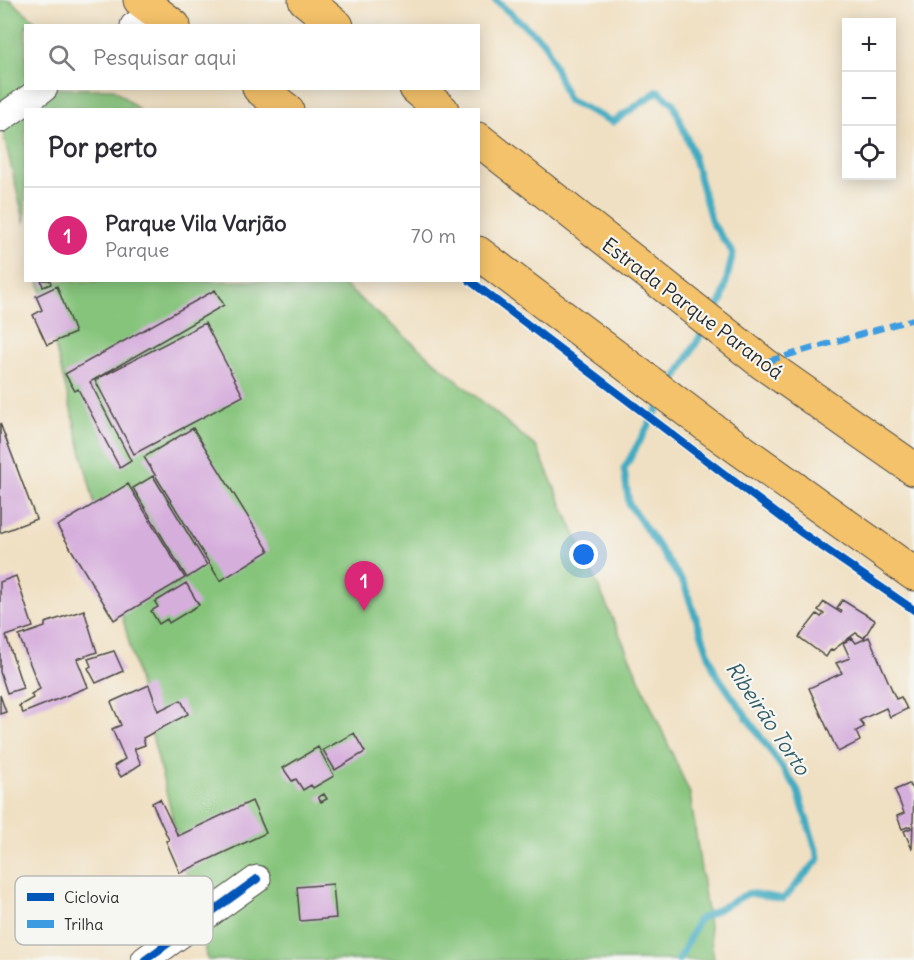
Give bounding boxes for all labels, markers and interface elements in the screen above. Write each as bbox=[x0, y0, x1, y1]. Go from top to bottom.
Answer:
map controls bbox=[842, 18, 896, 180]
button: + bbox=[842, 18, 896, 72]
search box bbox=[24, 24, 480, 90]
icon: search bbox=[45, 41, 78, 74]
text: Pesquisar aqui bbox=[93, 43, 236, 71]
button: − bbox=[842, 72, 896, 126]
button: locate bbox=[842, 126, 896, 180]
text: Por perto bbox=[48, 131, 157, 164]
text: Parque Vila Varjão bbox=[105, 209, 287, 237]
text: 1 bbox=[64, 223, 71, 248]
text: 70 m bbox=[411, 223, 456, 248]
street label: Estrada Parque Paranoá bbox=[597, 232, 789, 384]
text: Parque bbox=[105, 237, 169, 262]
your location bbox=[569, 540, 598, 569]
pin: 1 bbox=[344, 562, 384, 611]
water label: Ribeirão Torto bbox=[720, 656, 817, 781]
legend bbox=[15, 876, 213, 945]
text: Ciclovia bbox=[64, 887, 119, 907]
text: Trilha bbox=[64, 914, 103, 934]

